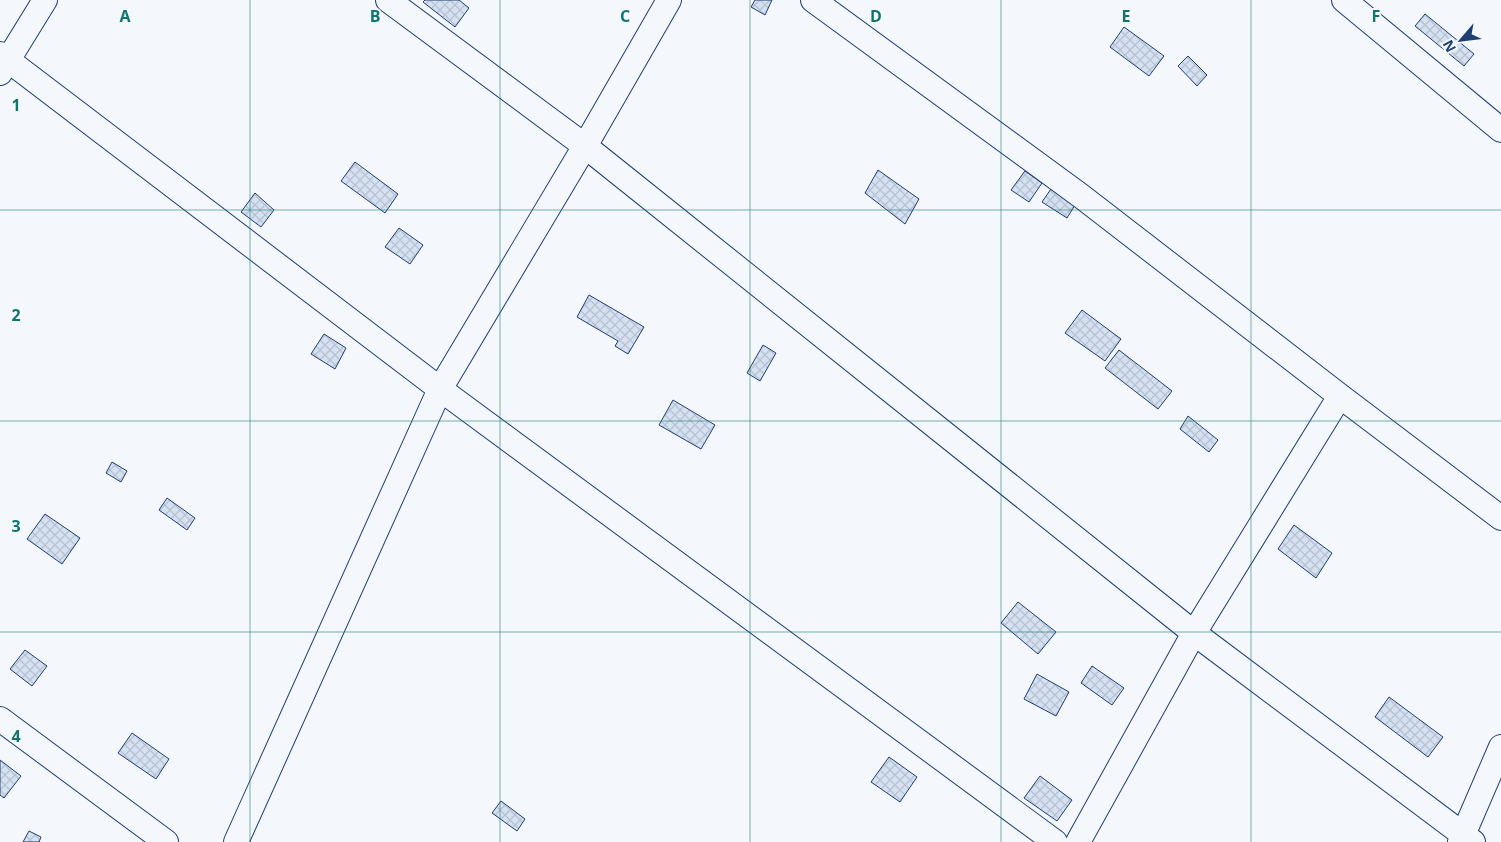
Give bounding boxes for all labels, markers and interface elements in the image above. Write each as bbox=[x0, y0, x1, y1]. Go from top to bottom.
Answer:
text: A bbox=[119, 5, 131, 27]
text: B bbox=[370, 5, 380, 27]
text: C bbox=[620, 5, 630, 27]
text: D bbox=[870, 5, 882, 27]
text: E bbox=[1122, 5, 1131, 27]
text: F bbox=[1372, 5, 1380, 27]
north arrow bbox=[1436, 15, 1486, 65]
text: N bbox=[1438, 37, 1460, 56]
text: 1 bbox=[11, 94, 21, 116]
text: 2 bbox=[11, 304, 21, 326]
text: 3 bbox=[11, 515, 21, 537]
text: 4 bbox=[11, 725, 21, 747]

